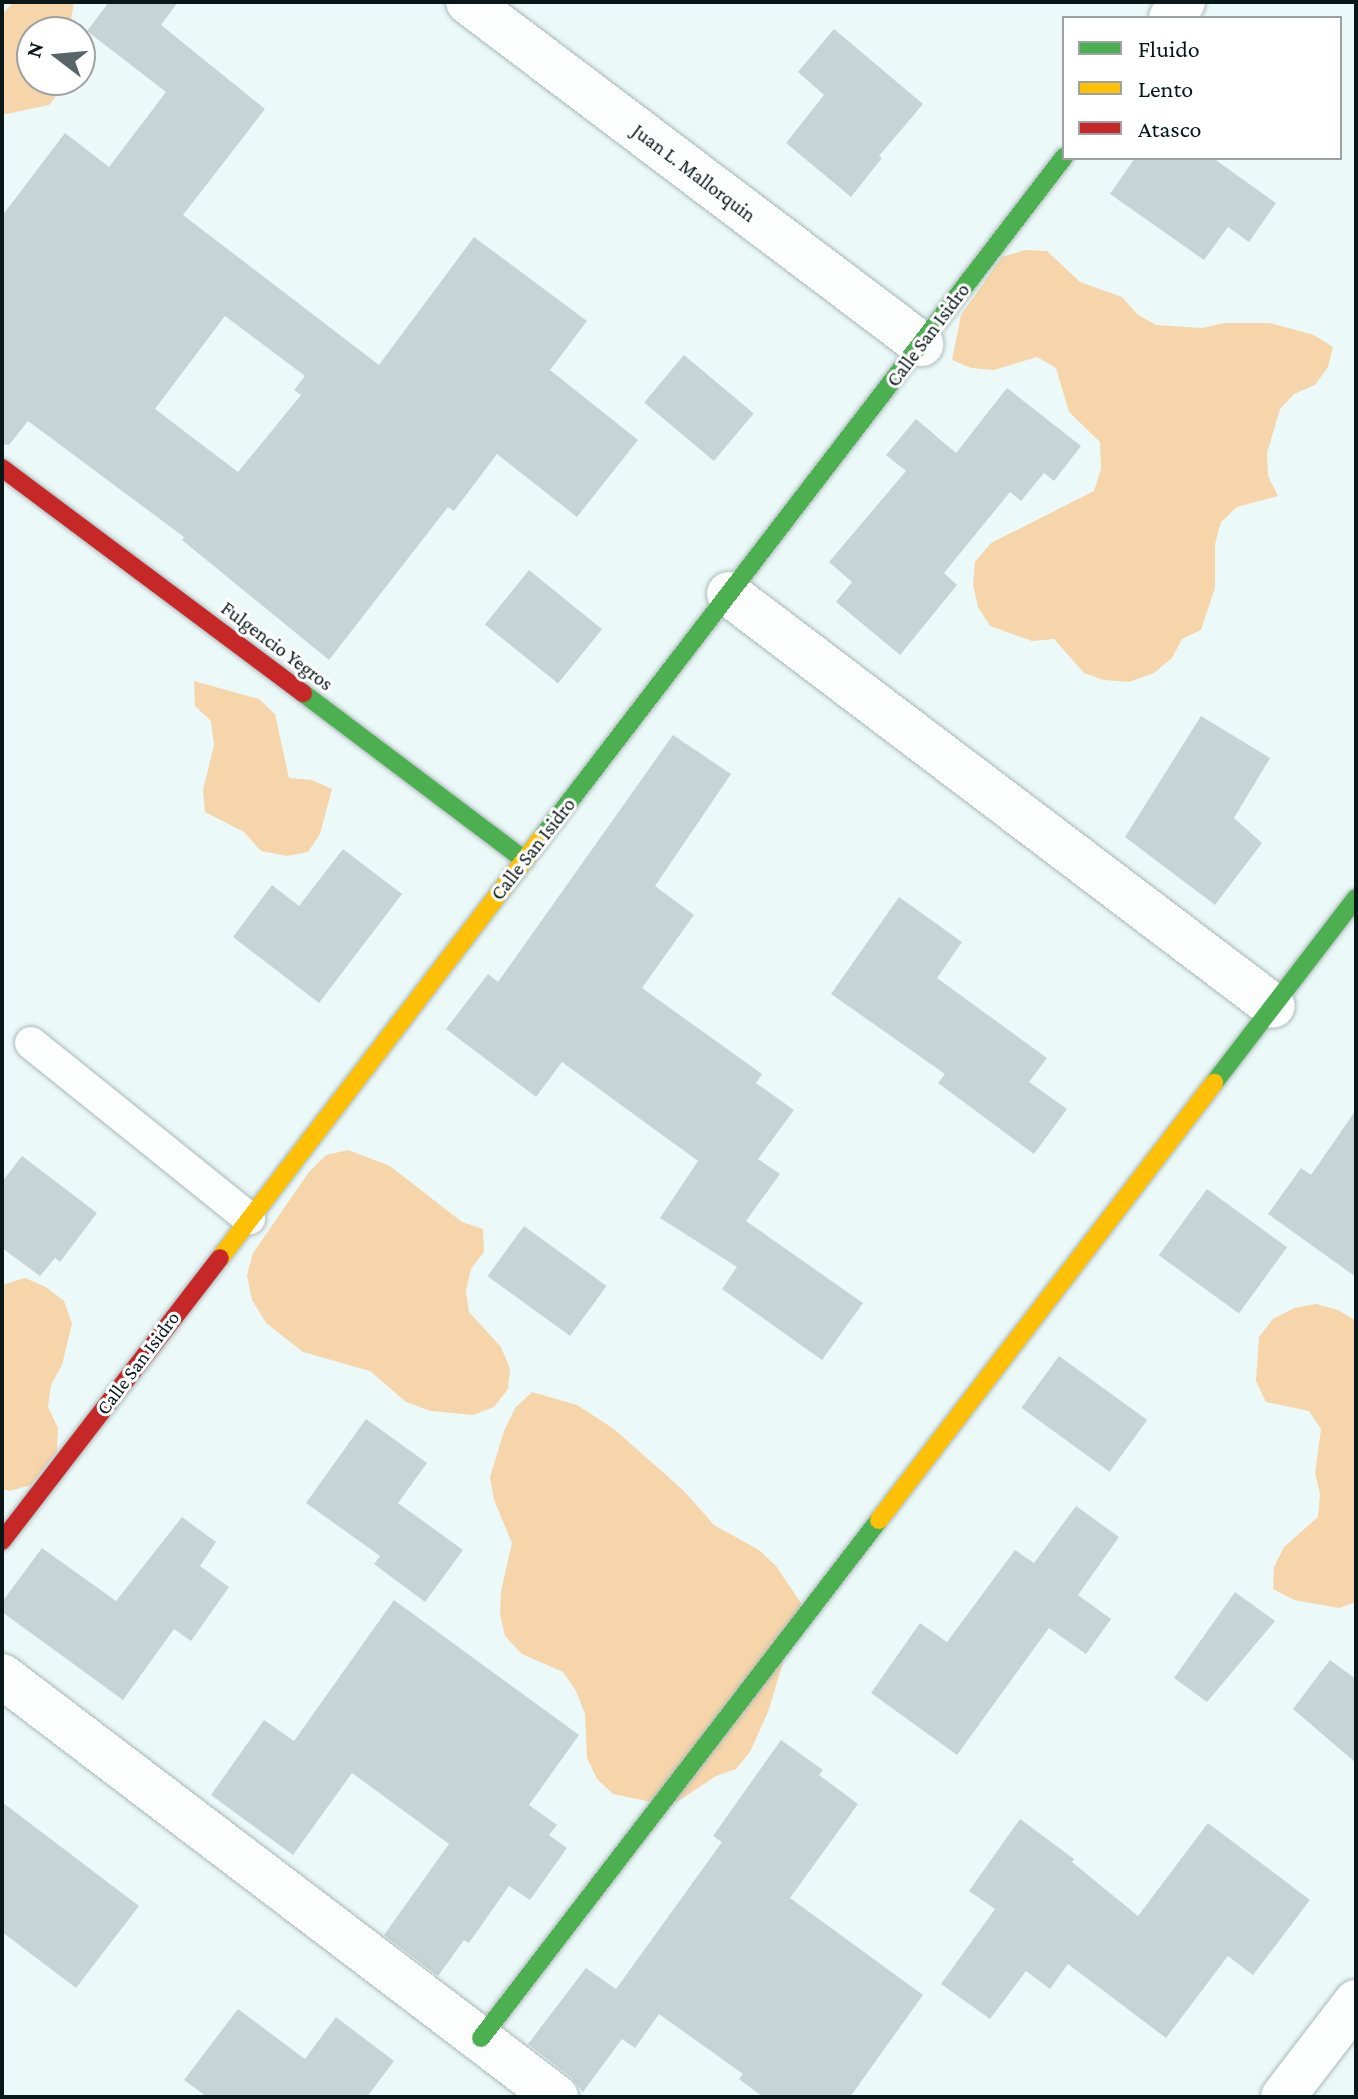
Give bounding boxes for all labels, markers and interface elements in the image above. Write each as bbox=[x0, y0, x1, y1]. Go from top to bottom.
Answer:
north arrow bbox=[16, 16, 96, 96]
legend bbox=[1062, 16, 1342, 160]
text: Fluido bbox=[1138, 35, 1200, 62]
text: N bbox=[20, 39, 48, 60]
text: Lento bbox=[1138, 75, 1193, 102]
text: Atasco bbox=[1138, 115, 1202, 142]
street label: Juan L. Mallorquin bbox=[627, 119, 761, 227]
street label: Calle San Isidro bbox=[881, 279, 975, 391]
street label: Fulgencio Yegros bbox=[216, 596, 338, 696]
street label: Calle San Isidro bbox=[486, 793, 580, 905]
street label: Calle San Isidro bbox=[91, 1307, 185, 1419]

